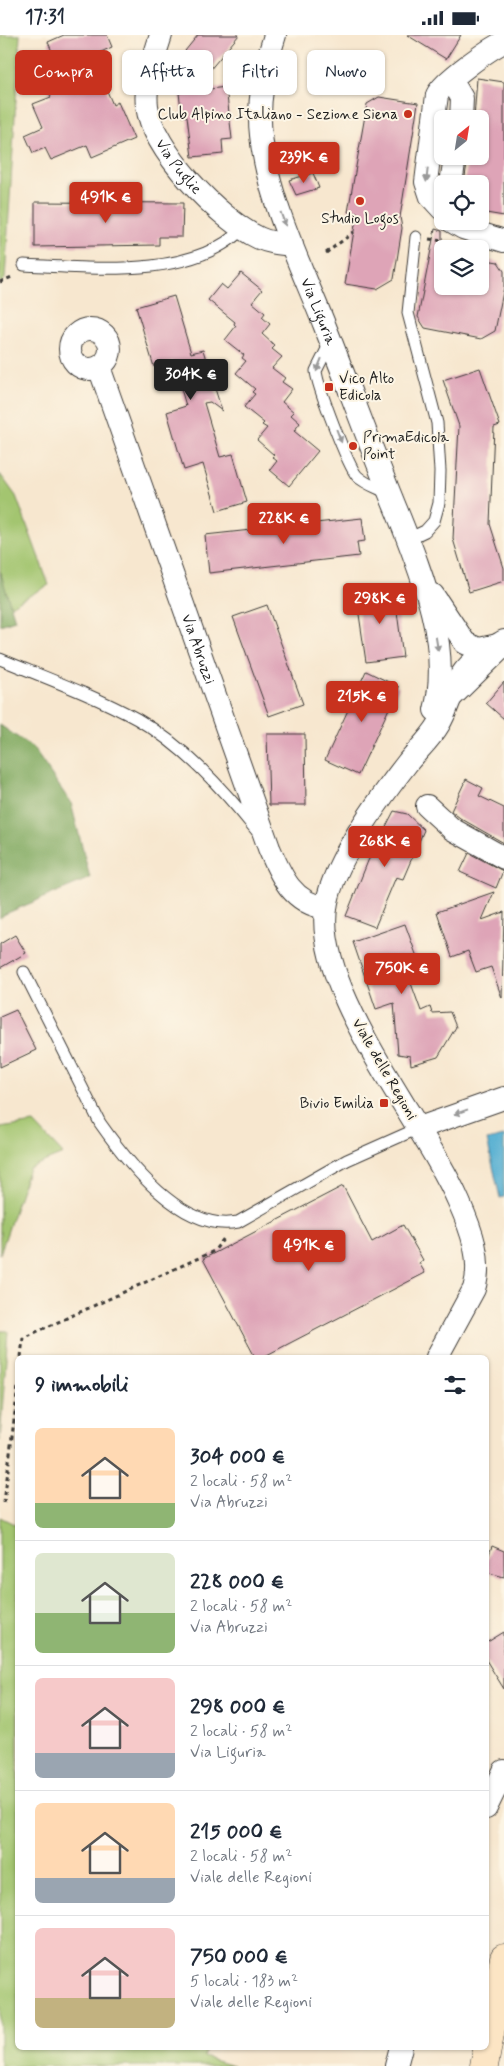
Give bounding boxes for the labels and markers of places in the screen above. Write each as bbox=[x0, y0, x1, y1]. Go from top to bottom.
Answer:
place label: Club Alpino Italiano - Sezione Siena bbox=[158, 105, 398, 125]
marker: Club Alpino Italiano - Sezione Siena bbox=[402, 108, 414, 120]
pin: 239K € bbox=[263, 141, 345, 184]
pin: 491K € bbox=[65, 181, 147, 224]
marker: Studio Logos bbox=[354, 195, 366, 207]
place label: Studio Logos bbox=[321, 209, 399, 230]
pin: 304K € bbox=[150, 359, 232, 401]
place label: Vico Alto Edicola bbox=[339, 369, 394, 406]
marker: Vico Alto Edicola bbox=[323, 381, 335, 393]
place label: PrimaEdicola Point bbox=[363, 428, 450, 465]
marker: PrimaEdicola Point bbox=[347, 440, 359, 452]
pin: 228K € bbox=[243, 503, 325, 545]
pin: 298K € bbox=[339, 583, 421, 625]
pin: 215K € bbox=[321, 681, 403, 723]
pin: 268K € bbox=[344, 825, 426, 868]
pin: 750K € bbox=[361, 953, 443, 995]
place label: Bivio Emilia bbox=[300, 1094, 374, 1114]
marker: Bivio Emilia bbox=[378, 1097, 390, 1109]
pin: 491K € bbox=[268, 1229, 350, 1272]

